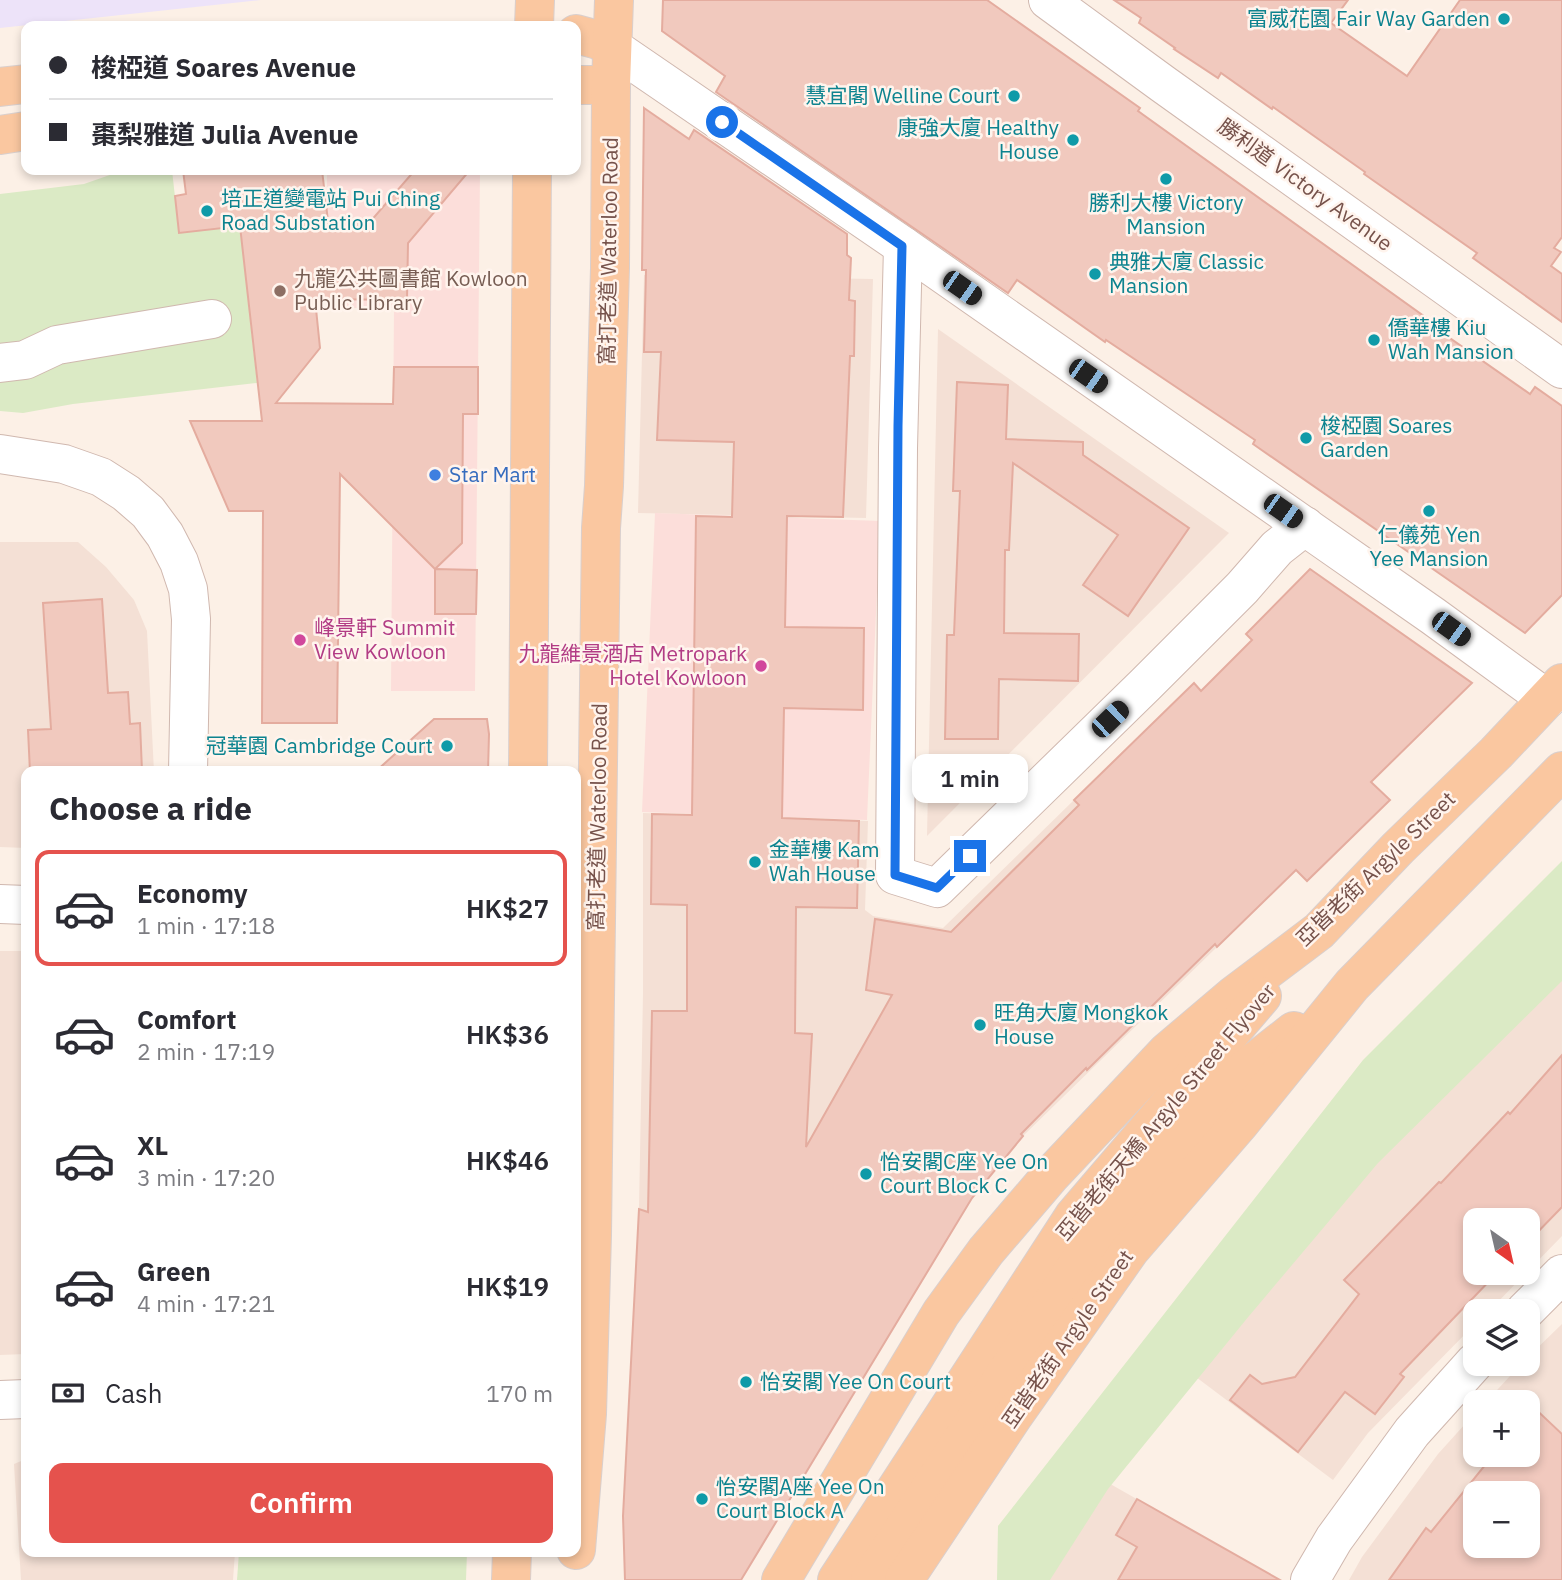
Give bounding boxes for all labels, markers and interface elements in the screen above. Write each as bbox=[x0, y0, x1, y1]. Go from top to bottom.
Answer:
place label: 富威花園 Fair Way Garden bbox=[1247, 4, 1490, 32]
marker: 富威花園 Fair Way Garden bbox=[1496, 11, 1512, 27]
text: 梭椏道 Soares Avenue bbox=[91, 50, 356, 84]
place label: 慧宜閣 Welline Court bbox=[805, 81, 1000, 109]
marker: 慧宜閣 Welline Court bbox=[1006, 88, 1022, 104]
route start bbox=[706, 106, 738, 138]
street label: 勝利道 Victory Avenue bbox=[1213, 111, 1398, 257]
place label: 康強大廈 Healthy House bbox=[897, 113, 1060, 165]
text: 棗梨雅道 Julia Avenue bbox=[91, 117, 358, 151]
marker: 康強大廈 Healthy House bbox=[1065, 132, 1081, 148]
street label: 窩打老道 Waterloo Road bbox=[592, 137, 624, 365]
marker: 勝利大樓 Victory Mansion bbox=[1158, 171, 1174, 187]
place label: 培正道變電站 Pui Ching Road Substation bbox=[221, 184, 440, 236]
place label: 勝利大樓 Victory Mansion bbox=[1088, 188, 1244, 240]
marker: 培正道變電站 Pui Ching Road Substation bbox=[199, 203, 215, 219]
place label: 典雅大廈 Classic Mansion bbox=[1109, 247, 1264, 299]
place label: 九龍公共圖書館 Kowloon Public Library bbox=[294, 264, 528, 316]
marker: 典雅大廈 Classic Mansion bbox=[1087, 266, 1103, 282]
car bbox=[939, 267, 986, 309]
marker: 九龍公共圖書館 Kowloon Public Library bbox=[272, 283, 288, 299]
place label: 僑華樓 Kiu Wah Mansion bbox=[1388, 313, 1514, 365]
marker: 僑華樓 Kiu Wah Mansion bbox=[1366, 332, 1382, 348]
car bbox=[1065, 355, 1112, 397]
place label: 梭椏園 Soares Garden bbox=[1320, 411, 1453, 463]
marker: 梭椏園 Soares Garden bbox=[1298, 430, 1314, 446]
place label: Star Mart bbox=[449, 460, 536, 488]
marker: Star Mart bbox=[427, 467, 443, 483]
car bbox=[1260, 490, 1307, 532]
marker: 仁儀苑 Yen Yee Mansion bbox=[1421, 503, 1437, 519]
place label: 仁儀苑 Yen Yee Mansion bbox=[1370, 520, 1488, 572]
car bbox=[1428, 608, 1475, 650]
place label: 峰景軒 Summit View Kowloon bbox=[314, 613, 455, 665]
marker: 峰景軒 Summit View Kowloon bbox=[292, 632, 308, 648]
place label: 九龍維景酒店 Metropark Hotel Kowloon bbox=[519, 639, 747, 691]
marker: 九龍維景酒店 Metropark Hotel Kowloon bbox=[753, 658, 769, 674]
car bbox=[1088, 697, 1133, 741]
street label: 窩打老道 Waterloo Road bbox=[581, 703, 613, 931]
place label: 冠華園 Cambridge Court bbox=[206, 731, 433, 759]
marker: 冠華園 Cambridge Court bbox=[439, 738, 455, 754]
callout: 1 min bbox=[912, 754, 1028, 804]
text: 1 min bbox=[940, 763, 1000, 793]
street label: 亞皆老街 Argyle Street bbox=[1290, 785, 1461, 952]
text: Choose a ride bbox=[49, 787, 252, 829]
place label: 金華樓 Kam Wah House bbox=[769, 835, 880, 887]
route end bbox=[954, 840, 986, 872]
marker: 金華樓 Kam Wah House bbox=[747, 854, 763, 870]
text: Economy bbox=[137, 876, 248, 910]
icon: car bbox=[53, 877, 116, 940]
text: HK$27 bbox=[466, 891, 549, 925]
text: 1 min · 17:18 bbox=[137, 910, 275, 940]
street label: 亞皆老街天橋 Argyle Street Flyover bbox=[1050, 977, 1281, 1245]
place label: 旺角大廈 Mongkok House bbox=[994, 998, 1168, 1050]
text: Comfort bbox=[137, 1002, 236, 1036]
icon: car bbox=[53, 1003, 116, 1066]
text: HK$36 bbox=[466, 1017, 549, 1051]
marker: 旺角大廈 Mongkok House bbox=[972, 1017, 988, 1033]
text: 2 min · 17:19 bbox=[137, 1036, 275, 1066]
text: XL bbox=[137, 1128, 168, 1162]
icon: car bbox=[53, 1129, 116, 1192]
text: HK$46 bbox=[466, 1143, 549, 1177]
place label: 怡安閣C座 Yee On Court Block C bbox=[880, 1147, 1048, 1199]
text: 3 min · 17:20 bbox=[137, 1162, 275, 1192]
marker: 怡安閣C座 Yee On Court Block C bbox=[858, 1166, 874, 1182]
north arrow bbox=[1463, 1208, 1540, 1284]
map controls bbox=[1463, 1208, 1540, 1558]
street label: 亞皆老街 Argyle Street bbox=[995, 1244, 1139, 1433]
text: Green bbox=[137, 1254, 211, 1288]
icon: car bbox=[53, 1255, 116, 1318]
text: HK$19 bbox=[466, 1269, 549, 1303]
text: 4 min · 17:21 bbox=[137, 1288, 275, 1318]
button: layers bbox=[1463, 1299, 1540, 1376]
place label: 怡安閣 Yee On Court bbox=[760, 1367, 951, 1395]
icon: cash bbox=[49, 1374, 87, 1412]
marker: 怡安閣 Yee On Court bbox=[738, 1374, 754, 1390]
text: Cash bbox=[105, 1376, 162, 1410]
text: 170 m bbox=[486, 1378, 553, 1408]
button: + bbox=[1463, 1390, 1540, 1467]
button: Confirm bbox=[49, 1463, 553, 1543]
place label: 怡安閣A座 Yee On Court Block A bbox=[716, 1472, 885, 1524]
button: − bbox=[1463, 1481, 1540, 1558]
marker: 怡安閣A座 Yee On Court Block A bbox=[694, 1491, 710, 1507]

